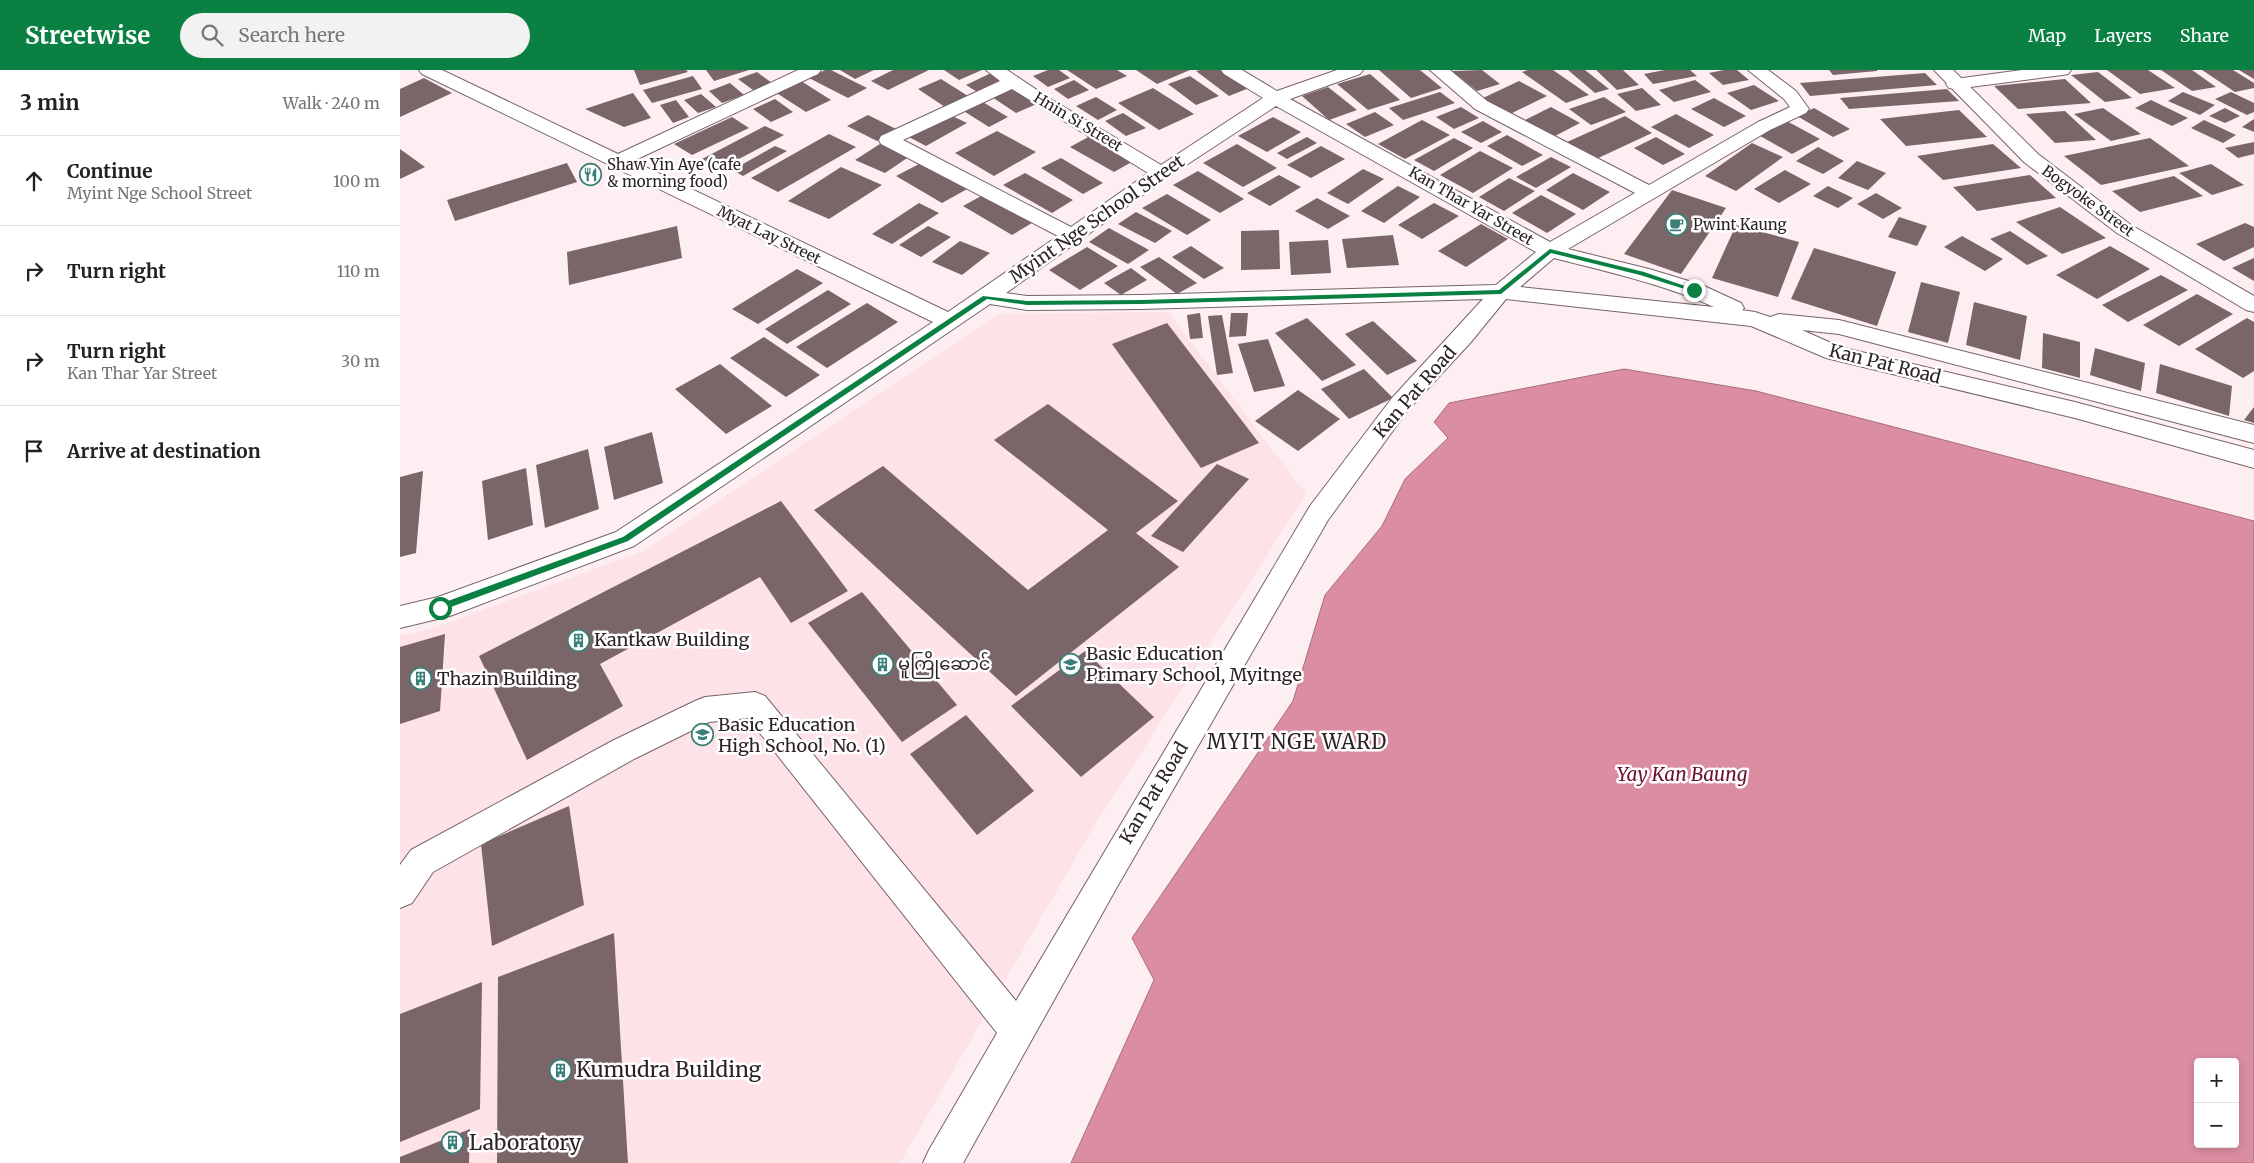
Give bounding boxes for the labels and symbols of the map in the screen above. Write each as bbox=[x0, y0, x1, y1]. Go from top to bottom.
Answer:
street label: Hnin Si Street bbox=[1030, 88, 1126, 156]
street label: Myint Nge School Street bbox=[1005, 149, 1189, 288]
place label: Shaw Yin Aye (cafe & morning food) bbox=[607, 155, 741, 191]
street label: Bogyoke Street bbox=[2038, 161, 2138, 240]
restaurant icon: Shaw Yin Aye (cafe & morning food) bbox=[579, 162, 603, 186]
street label: Kan Thar Yar Street bbox=[1405, 162, 1537, 249]
street label: Myat Lay Street bbox=[714, 201, 824, 268]
cafe icon: Pwint Kaung bbox=[1665, 213, 1689, 237]
place label: Pwint Kaung bbox=[1693, 215, 1787, 234]
route end bbox=[1683, 279, 1706, 302]
street label: Kan Pat Road bbox=[1827, 339, 1944, 389]
street label: Kan Pat Road bbox=[1368, 341, 1461, 442]
route start bbox=[429, 597, 452, 620]
building icon: Kantkaw Building bbox=[566, 628, 590, 652]
place label: Kantkaw Building bbox=[594, 628, 750, 651]
place label: Basic Education Primary School, Myitnge bbox=[1086, 642, 1302, 686]
place label: မူကြိုဆောင် bbox=[898, 650, 991, 679]
building icon: မူကြိုဆောင် bbox=[870, 652, 894, 676]
school or university icon: Basic Education Primary School, Myitnge bbox=[1058, 652, 1082, 676]
building icon: Thazin Building bbox=[409, 667, 433, 691]
place label: Thazin Building bbox=[437, 667, 577, 690]
place label: Basic Education High School, No. (1) bbox=[718, 713, 886, 757]
school or university icon: Basic Education High School, No. (1) bbox=[690, 723, 714, 747]
district label: MYIT NGE WARD bbox=[1207, 729, 1387, 754]
street label: Kan Pat Road bbox=[1114, 738, 1193, 848]
water label: Yay Kan Baung bbox=[1617, 762, 1748, 786]
place label: Kumudra Building bbox=[576, 1056, 762, 1083]
building icon: Kumudra Building bbox=[548, 1058, 572, 1082]
place label: Laboratory bbox=[469, 1129, 582, 1156]
building icon: Laboratory bbox=[441, 1131, 465, 1155]

